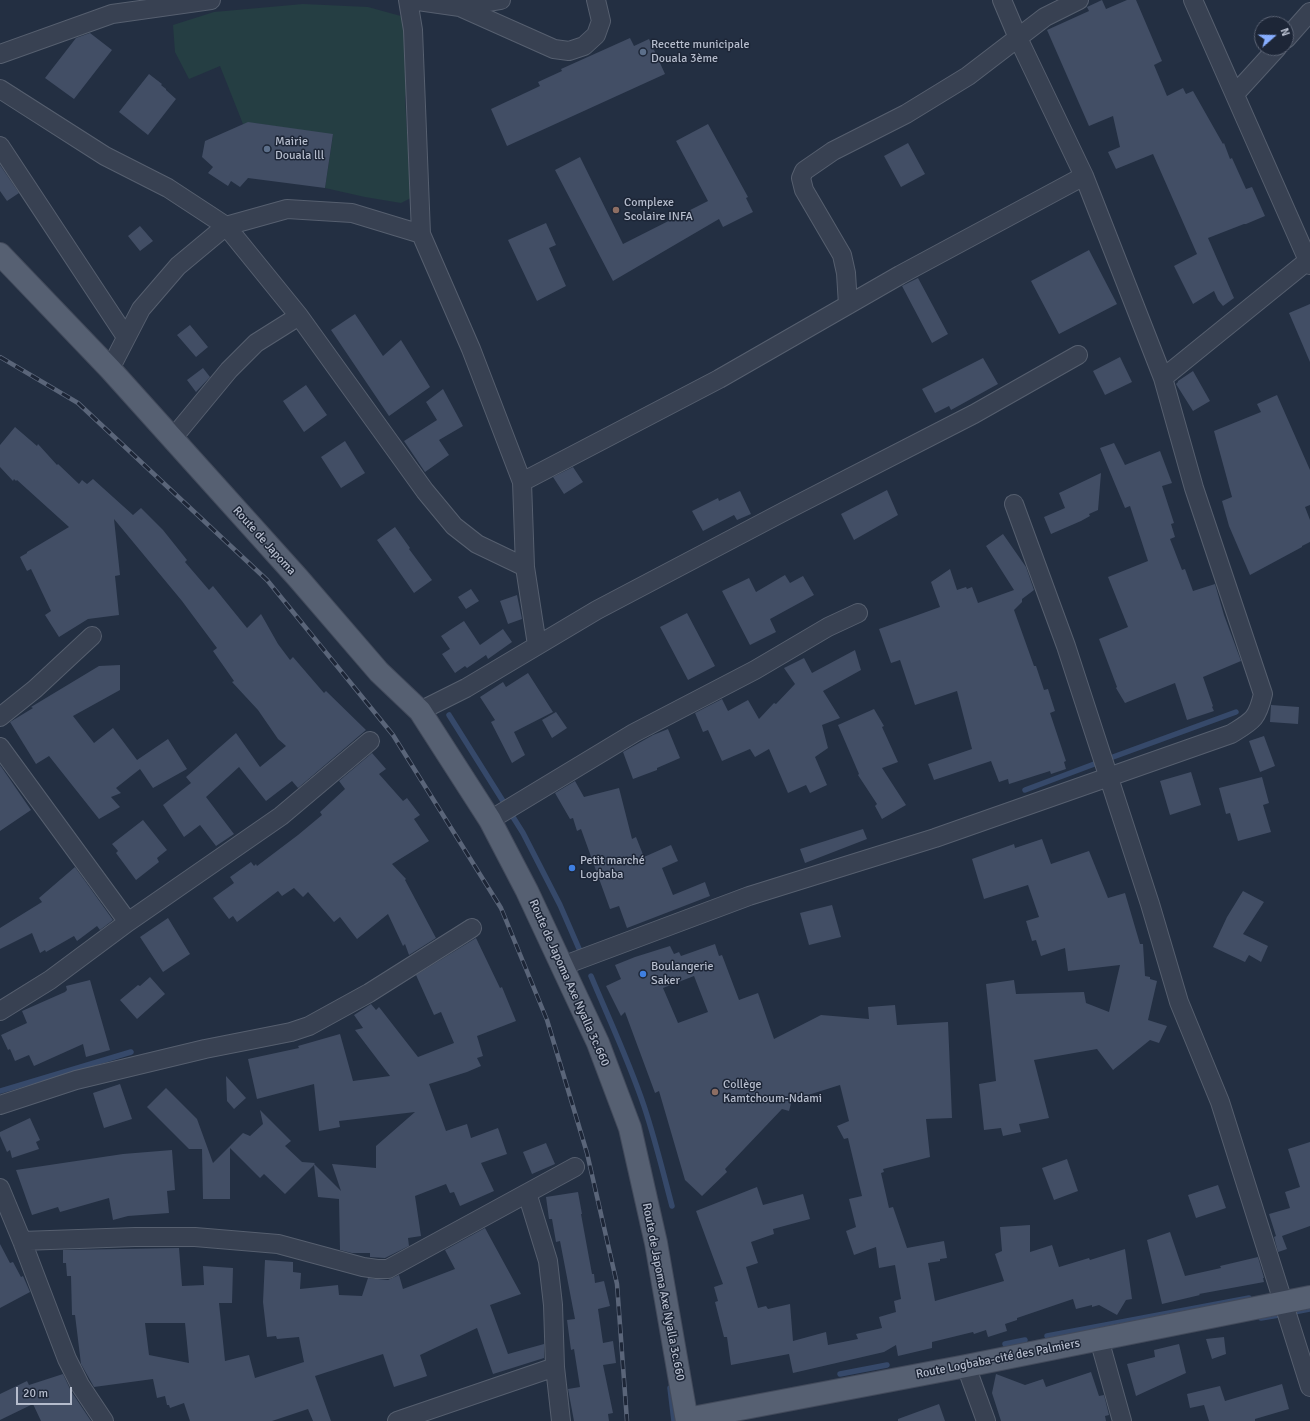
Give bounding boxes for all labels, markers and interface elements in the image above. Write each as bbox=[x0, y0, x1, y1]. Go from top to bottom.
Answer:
north arrow bbox=[1254, 16, 1294, 56]
text: N bbox=[1277, 26, 1292, 38]
place label: Recette municipale Douala 3ème bbox=[651, 38, 749, 66]
marker: Recette municipale Douala 3ème bbox=[638, 47, 648, 57]
place label: Mairie Douala lll bbox=[275, 135, 324, 163]
marker: Mairie Douala lll bbox=[262, 144, 272, 154]
place label: Complexe Scolaire INFA bbox=[624, 196, 693, 224]
marker: Complexe Scolaire INFA bbox=[611, 205, 621, 215]
street label: Route de Japoma bbox=[230, 504, 298, 578]
place label: Petit marché Logbaba bbox=[580, 854, 645, 882]
marker: Petit marché Logbaba bbox=[567, 863, 577, 873]
street label: Route de Japoma Axe Nyalla 3c.660 bbox=[526, 897, 612, 1069]
place label: Boulangerie Saker bbox=[651, 960, 713, 988]
marker: Boulangerie Saker bbox=[638, 969, 648, 979]
place label: Collège Kamtchoum-Ndami bbox=[723, 1078, 822, 1106]
marker: Collège Kamtchoum-Ndami bbox=[710, 1087, 720, 1097]
street label: Route de Japoma Axe Nyalla 3c.660 bbox=[639, 1202, 687, 1382]
street label: Route Logbaba-cité des Palmiers bbox=[915, 1336, 1081, 1382]
scale bar bbox=[18, 1379, 74, 1405]
text: 20 m bbox=[23, 1386, 48, 1401]

